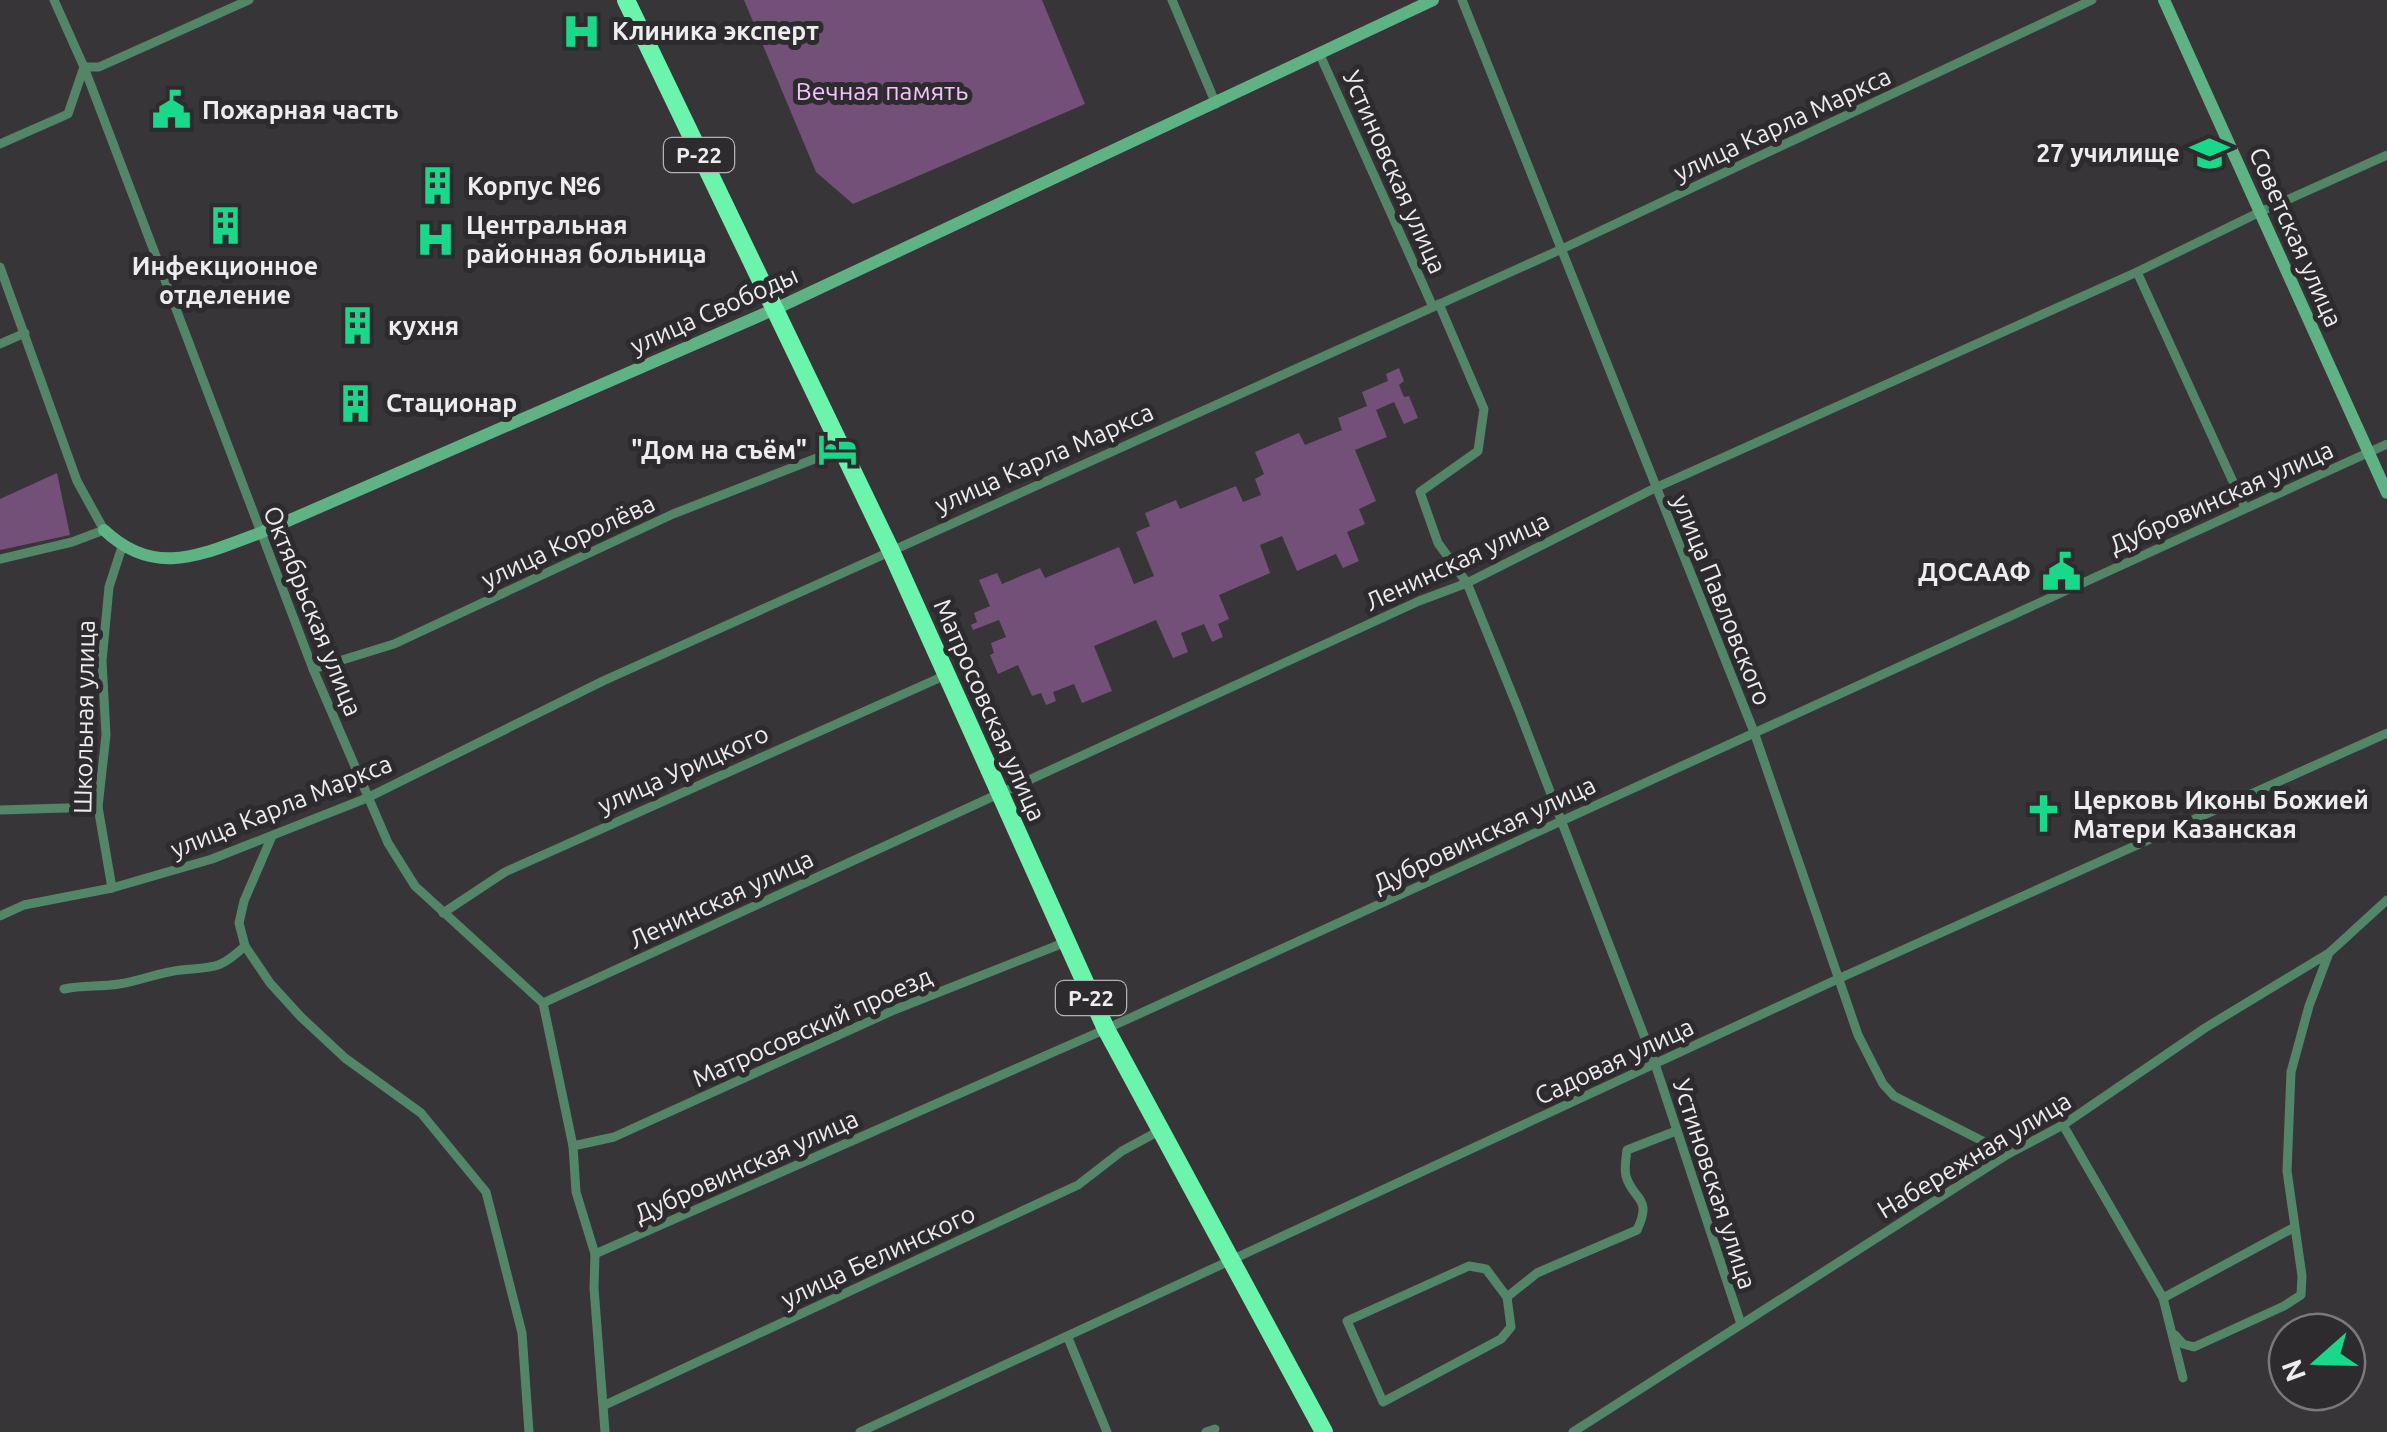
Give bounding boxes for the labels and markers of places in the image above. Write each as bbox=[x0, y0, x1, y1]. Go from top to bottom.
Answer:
hospital icon: Клиника эксперт bbox=[561, 10, 603, 52]
place label: Клиника эксперт bbox=[612, 17, 819, 45]
public building icon: Пожарная часть bbox=[151, 89, 193, 131]
place label: Пожарная часть bbox=[202, 96, 399, 124]
school or university icon: 27 училище bbox=[2189, 132, 2231, 174]
place label: 27 училище bbox=[2036, 139, 2180, 167]
building icon: Корпус №6 bbox=[416, 165, 458, 207]
place label: Корпус №6 bbox=[467, 172, 601, 200]
building icon: Инфекционное отделение bbox=[204, 204, 246, 246]
place label: Центральная районная больница bbox=[466, 211, 707, 268]
hospital icon: Центральная районная больница bbox=[415, 218, 457, 260]
place label: Инфекционное отделение bbox=[132, 252, 318, 309]
building icon: кухня bbox=[337, 305, 379, 347]
place label: кухня bbox=[388, 312, 459, 340]
building icon: Стационар bbox=[335, 382, 377, 424]
place label: Стационар bbox=[386, 389, 517, 417]
hotel icon: "Дом на съём" bbox=[816, 429, 858, 471]
place label: "Дом на съём" bbox=[631, 436, 807, 464]
public building icon: ДОСААФ bbox=[2040, 551, 2082, 593]
place label: ДОСААФ bbox=[1918, 558, 2031, 586]
place label: Церковь Иконы Божией Матери Казанская bbox=[2073, 786, 2369, 843]
church icon: Церковь Иконы Божией Матери Казанская bbox=[2022, 793, 2064, 835]

